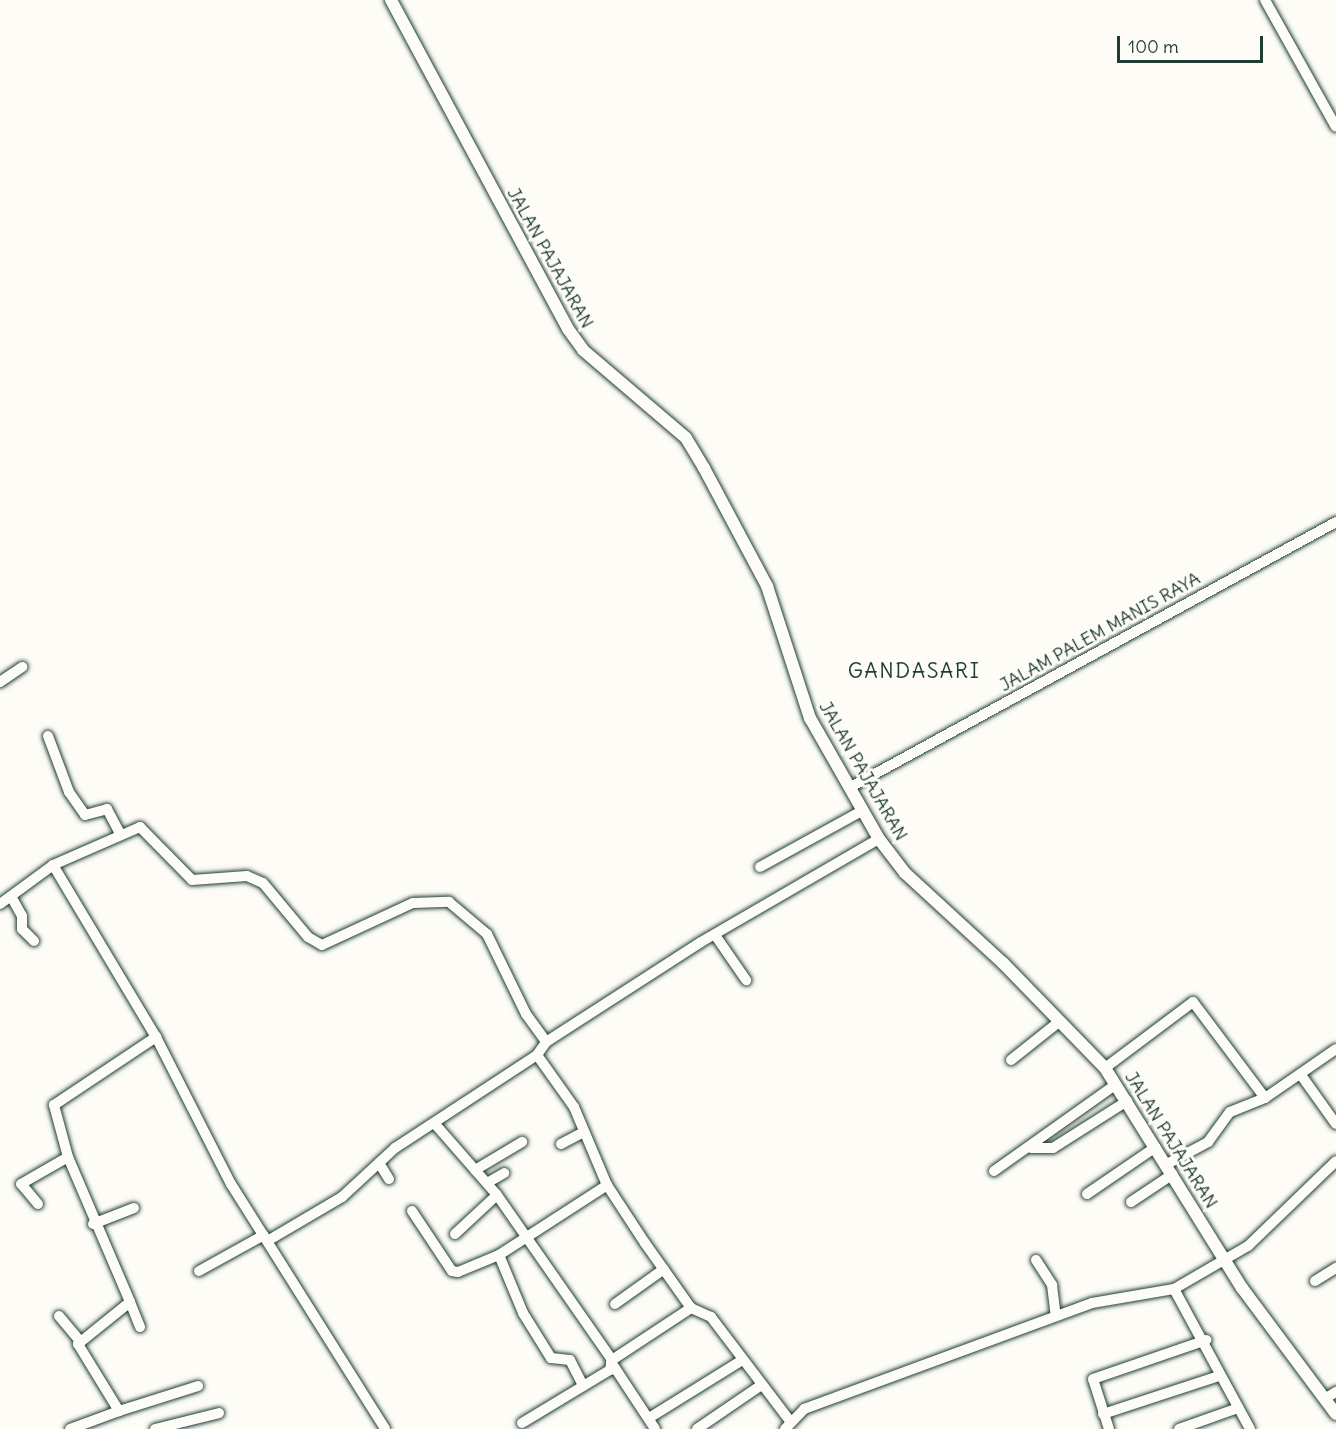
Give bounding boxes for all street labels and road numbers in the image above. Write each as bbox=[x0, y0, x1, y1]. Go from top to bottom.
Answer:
street label: JALAN PAJAJARAN bbox=[502, 184, 598, 332]
street label: JALAM PALEM MANIS RAYA bbox=[996, 568, 1204, 696]
street label: JALAN PAJAJARAN bbox=[814, 697, 912, 845]
street label: JALAN PAJAJARAN bbox=[1120, 1068, 1222, 1212]

